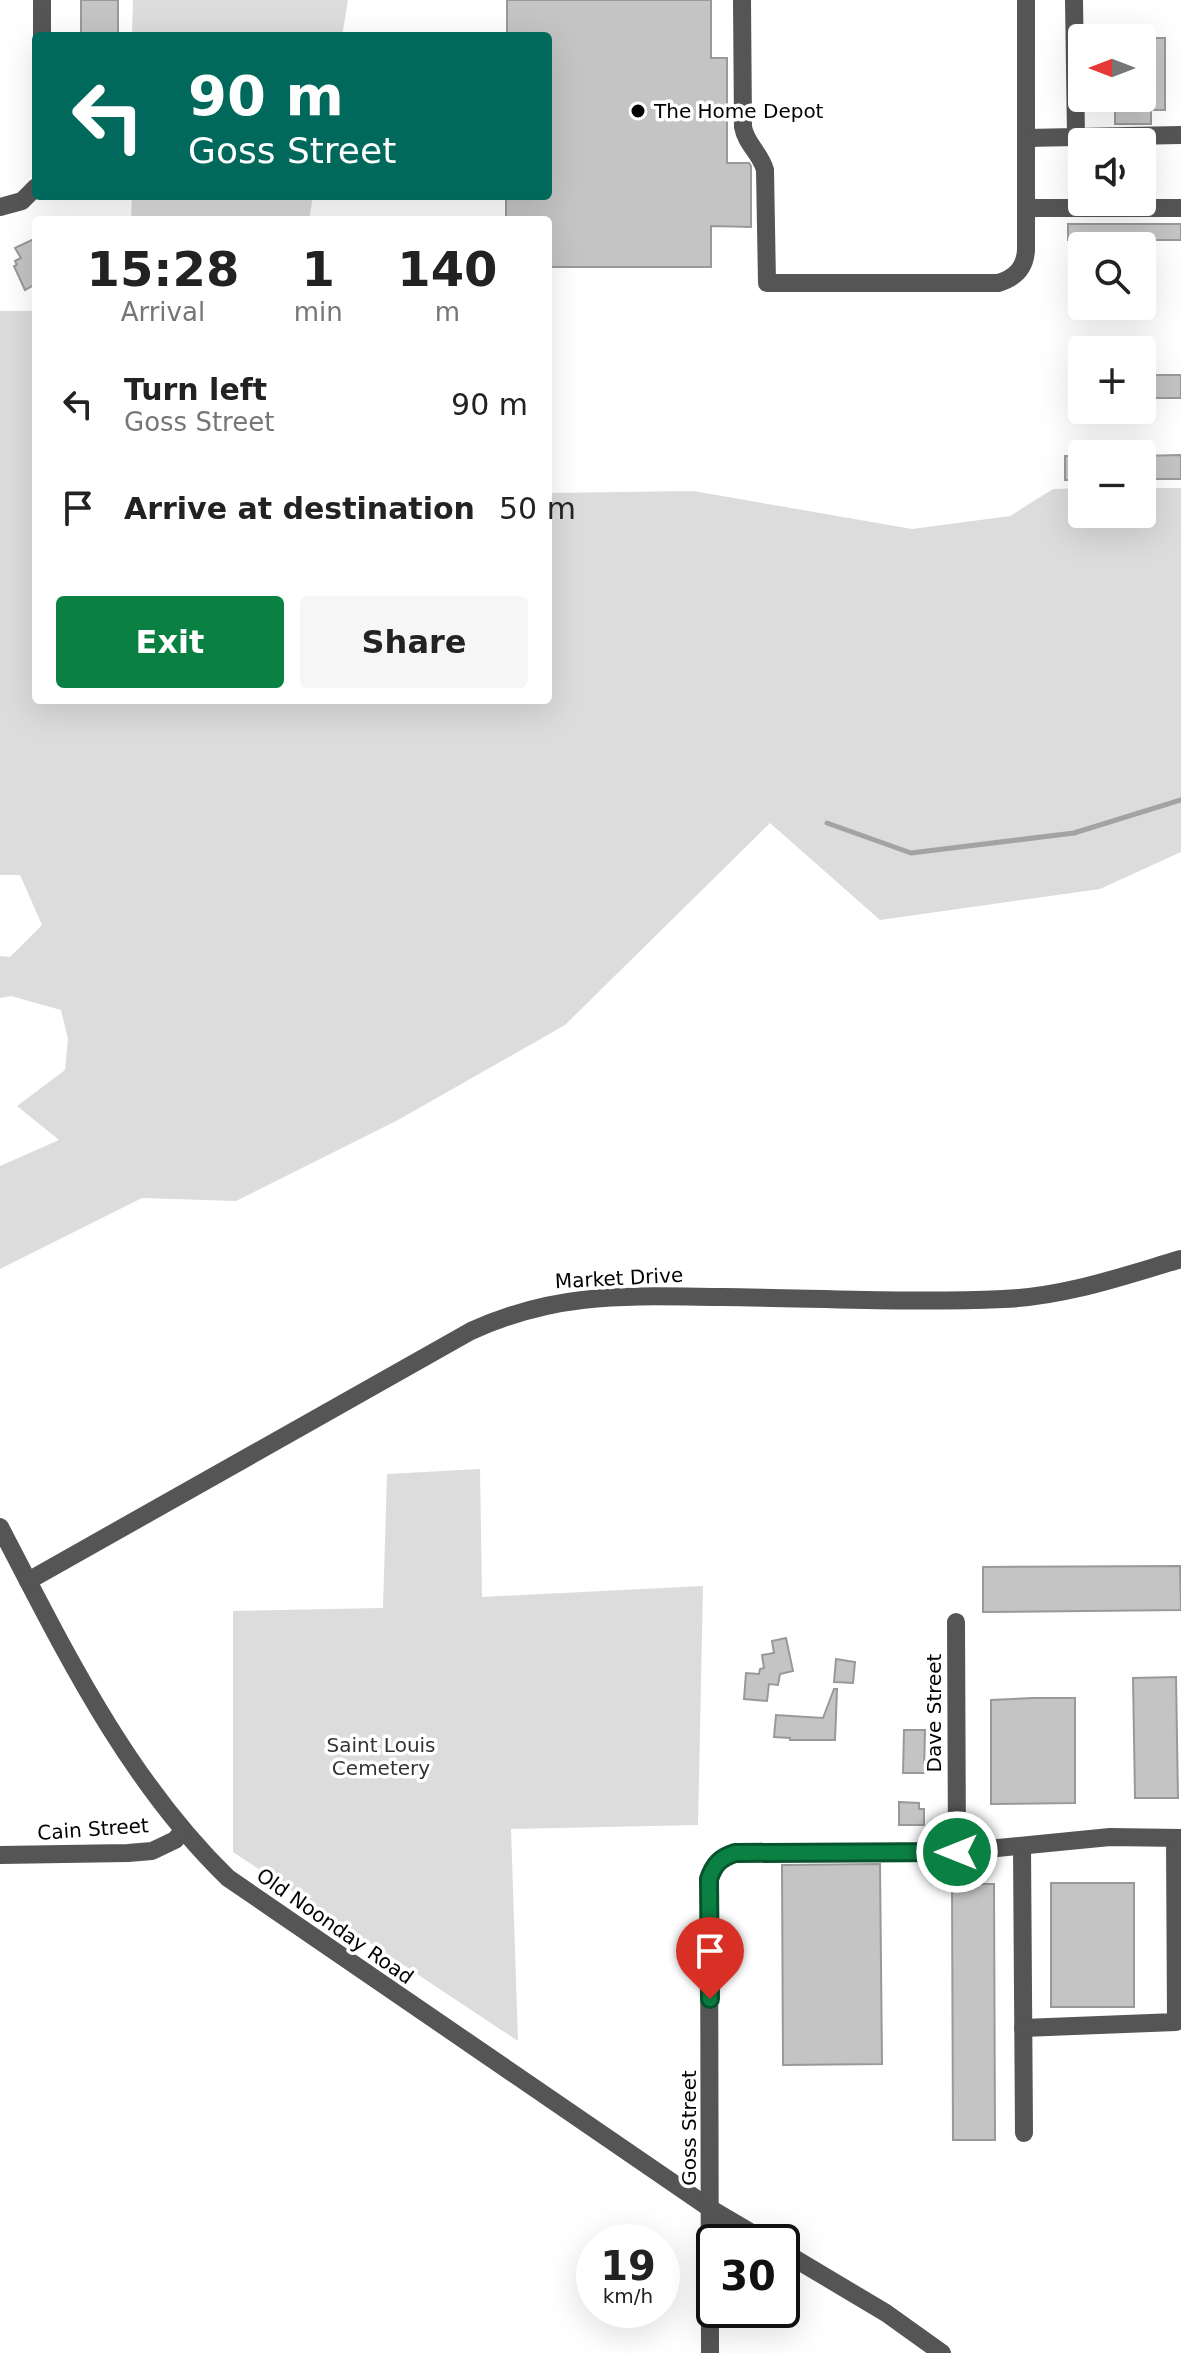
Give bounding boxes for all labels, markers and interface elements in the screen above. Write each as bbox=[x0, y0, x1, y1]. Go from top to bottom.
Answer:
north arrow bbox=[1068, 24, 1156, 112]
map controls bbox=[1068, 24, 1156, 528]
text: 90 m bbox=[188, 63, 344, 128]
icon: left bbox=[56, 64, 160, 168]
place label: The Home Depot bbox=[653, 99, 824, 123]
marker: The Home Depot bbox=[629, 102, 647, 120]
button: sound bbox=[1068, 128, 1156, 216]
text: Goss Street bbox=[188, 130, 396, 171]
button: search bbox=[1068, 232, 1156, 320]
text: 15:28 bbox=[86, 241, 239, 297]
text: 1 bbox=[302, 241, 335, 297]
text: 140 bbox=[397, 241, 497, 297]
text: Arrival bbox=[121, 297, 205, 327]
text: min bbox=[294, 297, 343, 327]
text: m bbox=[435, 297, 460, 327]
button: + bbox=[1068, 336, 1156, 424]
text: Turn left bbox=[124, 372, 267, 407]
icon: left bbox=[56, 382, 100, 426]
text: 90 m bbox=[451, 387, 528, 422]
text: Goss Street bbox=[124, 407, 274, 437]
button: − bbox=[1068, 440, 1156, 528]
icon: arrive bbox=[56, 486, 100, 530]
text: Arrive at destination bbox=[124, 491, 475, 526]
text: 50 m bbox=[499, 491, 576, 526]
button: Exit bbox=[56, 596, 284, 688]
button: Share bbox=[300, 596, 528, 688]
street label: Market Drive bbox=[554, 1263, 684, 1293]
street label: Dave Street bbox=[922, 1653, 946, 1772]
park label: Saint Louis Cemetery bbox=[326, 1733, 436, 1780]
position arrow bbox=[915, 1810, 999, 1894]
street label: Cain Street bbox=[37, 1813, 150, 1845]
street label: Old Noonday Road bbox=[252, 1863, 418, 1989]
pin bbox=[676, 1917, 744, 1999]
icon: arrive bbox=[688, 1929, 732, 1973]
street label: Goss Street bbox=[677, 2070, 701, 2186]
speed limit sign: 30 bbox=[696, 2224, 800, 2328]
text: 19 bbox=[600, 2243, 656, 2289]
text: km/h bbox=[603, 2284, 653, 2308]

